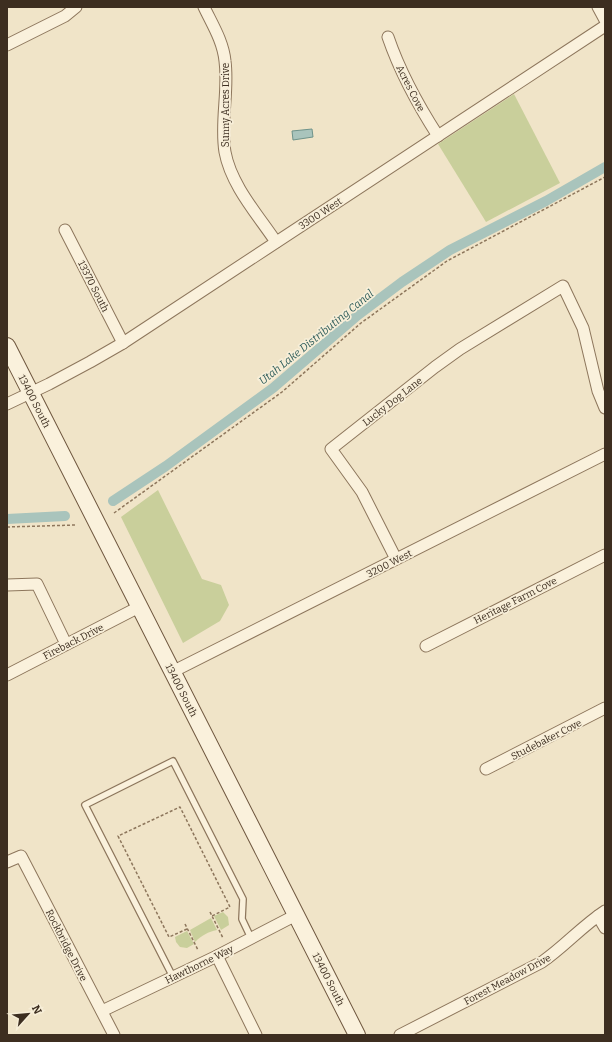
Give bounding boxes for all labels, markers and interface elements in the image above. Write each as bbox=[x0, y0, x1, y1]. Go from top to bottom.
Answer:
street label: Sunny Acres Drive bbox=[220, 63, 232, 147]
street label: Acres Cove bbox=[393, 63, 427, 114]
street label: 3300 West bbox=[297, 195, 345, 232]
street label: 13370 South bbox=[75, 259, 112, 315]
water label: Utah Lake Distributing Canal bbox=[256, 287, 376, 388]
street label: 13400 South bbox=[16, 373, 53, 431]
street label: Lucky Dog Lane bbox=[360, 375, 425, 429]
street label: 3200 West bbox=[365, 547, 414, 580]
street label: Heritage Farm Cove bbox=[472, 575, 559, 627]
street label: Fireback Drive bbox=[41, 621, 106, 662]
street label: 13400 South bbox=[163, 662, 200, 720]
street label: Studebaker Cove bbox=[509, 717, 584, 763]
street label: Rockbridge Drive bbox=[43, 907, 89, 983]
street label: Hawthorne Way bbox=[163, 943, 236, 987]
street label: 13400 South bbox=[310, 951, 347, 1009]
street label: Forest Meadow Drive bbox=[462, 952, 553, 1008]
north arrow bbox=[8, 994, 48, 1034]
text: N bbox=[29, 1003, 44, 1017]

